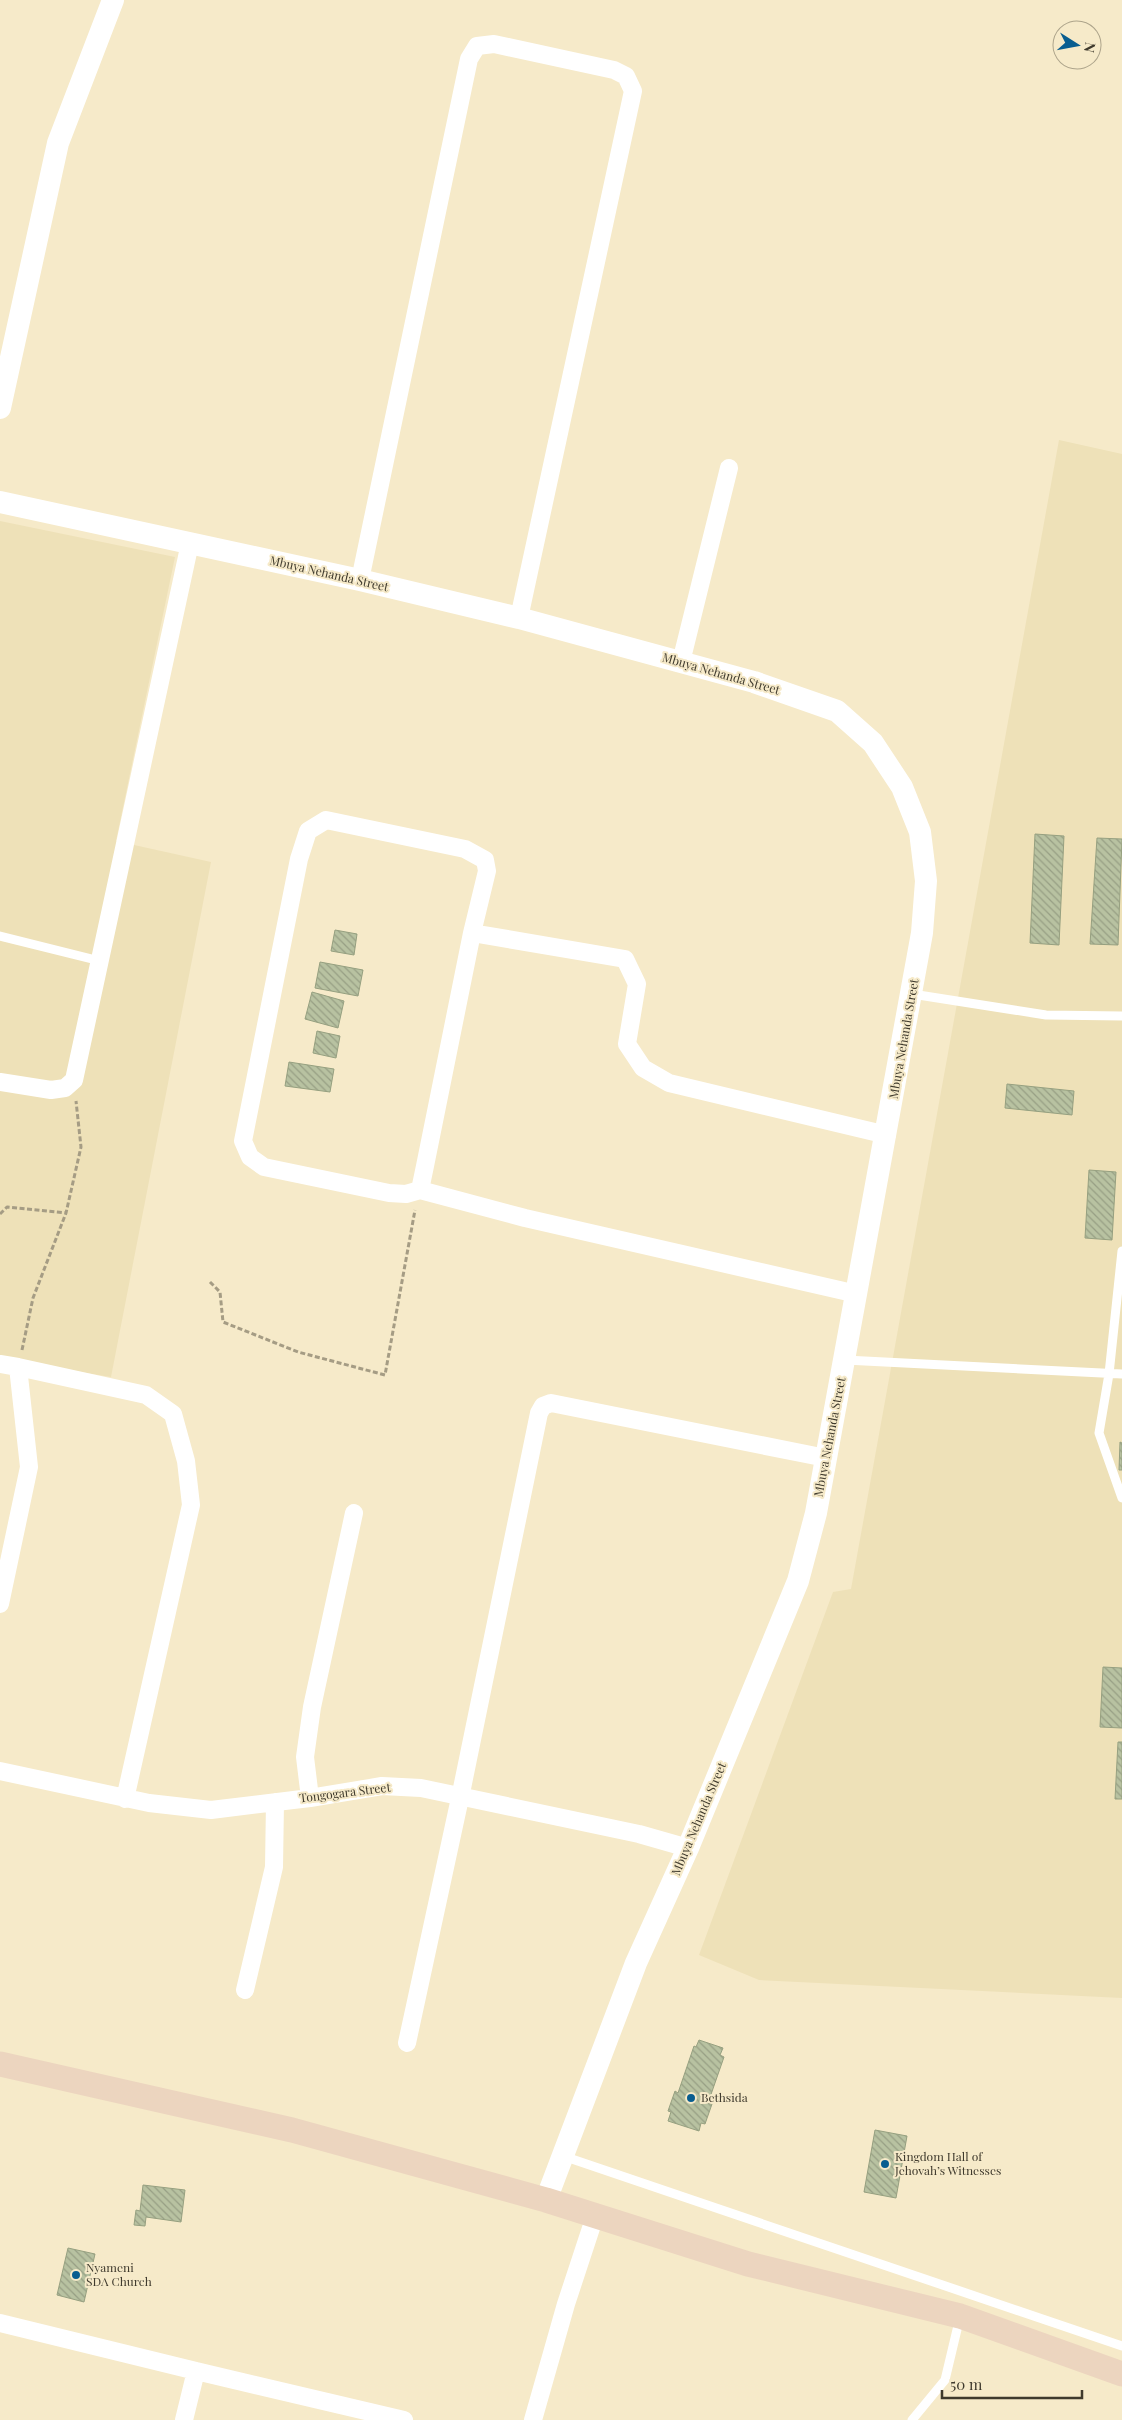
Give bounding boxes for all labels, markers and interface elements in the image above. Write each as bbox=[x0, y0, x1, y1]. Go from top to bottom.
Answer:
north arrow bbox=[1052, 20, 1102, 70]
text: N bbox=[1080, 41, 1101, 54]
street label: Mbuya Nehanda Street bbox=[268, 552, 391, 595]
street label: Mbuya Nehanda Street bbox=[661, 649, 783, 698]
street label: Mbuya Nehanda Street bbox=[885, 977, 922, 1100]
street label: Mbuya Nehanda Street bbox=[810, 1375, 849, 1498]
street label: Mbuya Nehanda Street bbox=[667, 1759, 729, 1878]
street label: Tongogara Street bbox=[298, 1778, 392, 1806]
place label: Bethsida bbox=[701, 2089, 748, 2105]
marker: Bethsida bbox=[685, 2092, 697, 2104]
place label: Kingdom Hall of Jehovah’s Witnesses bbox=[894, 2148, 1001, 2178]
marker: Kingdom Hall of Jehovah’s Witnesses bbox=[879, 2158, 891, 2170]
place label: Nyameni SDA Church bbox=[86, 2259, 152, 2289]
marker: Nyameni SDA Church bbox=[70, 2269, 82, 2281]
scale bar bbox=[942, 2368, 1082, 2400]
text: 50 m bbox=[950, 2374, 983, 2394]

